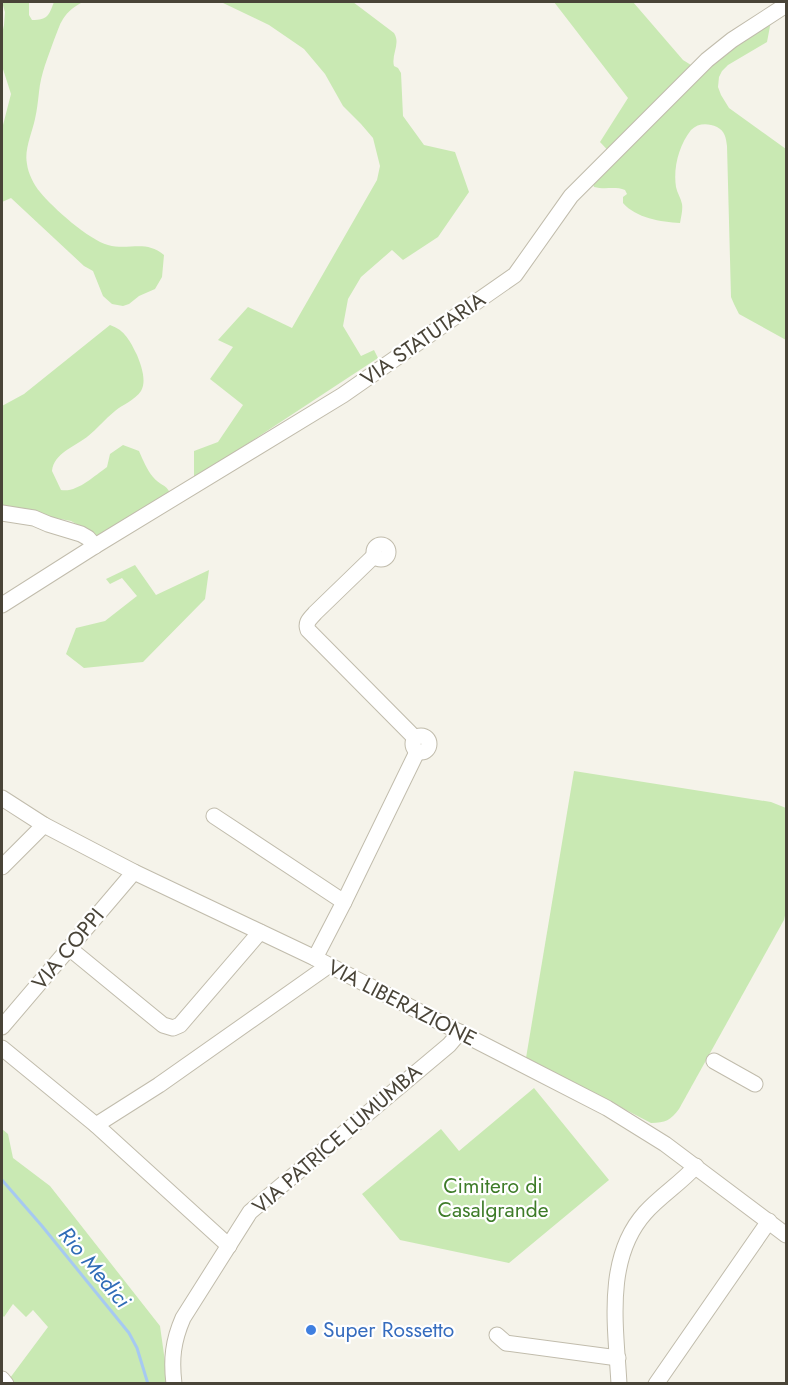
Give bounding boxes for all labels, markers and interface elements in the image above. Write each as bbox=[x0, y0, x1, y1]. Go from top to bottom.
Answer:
street label: VIA STATUTARIA bbox=[355, 285, 491, 393]
street label: VIA COPPI bbox=[25, 902, 111, 996]
street label: VIA LIBERAZIONE bbox=[322, 952, 482, 1054]
street label: VIA PATRICE LUMUMBA bbox=[246, 1057, 428, 1221]
park label: Cimitero di Casalgrande bbox=[438, 1171, 549, 1225]
water label: Rio Medici bbox=[51, 1219, 139, 1315]
place label: Super Rossetto bbox=[323, 1315, 454, 1345]
marker: Super Rossetto bbox=[304, 1323, 318, 1337]

